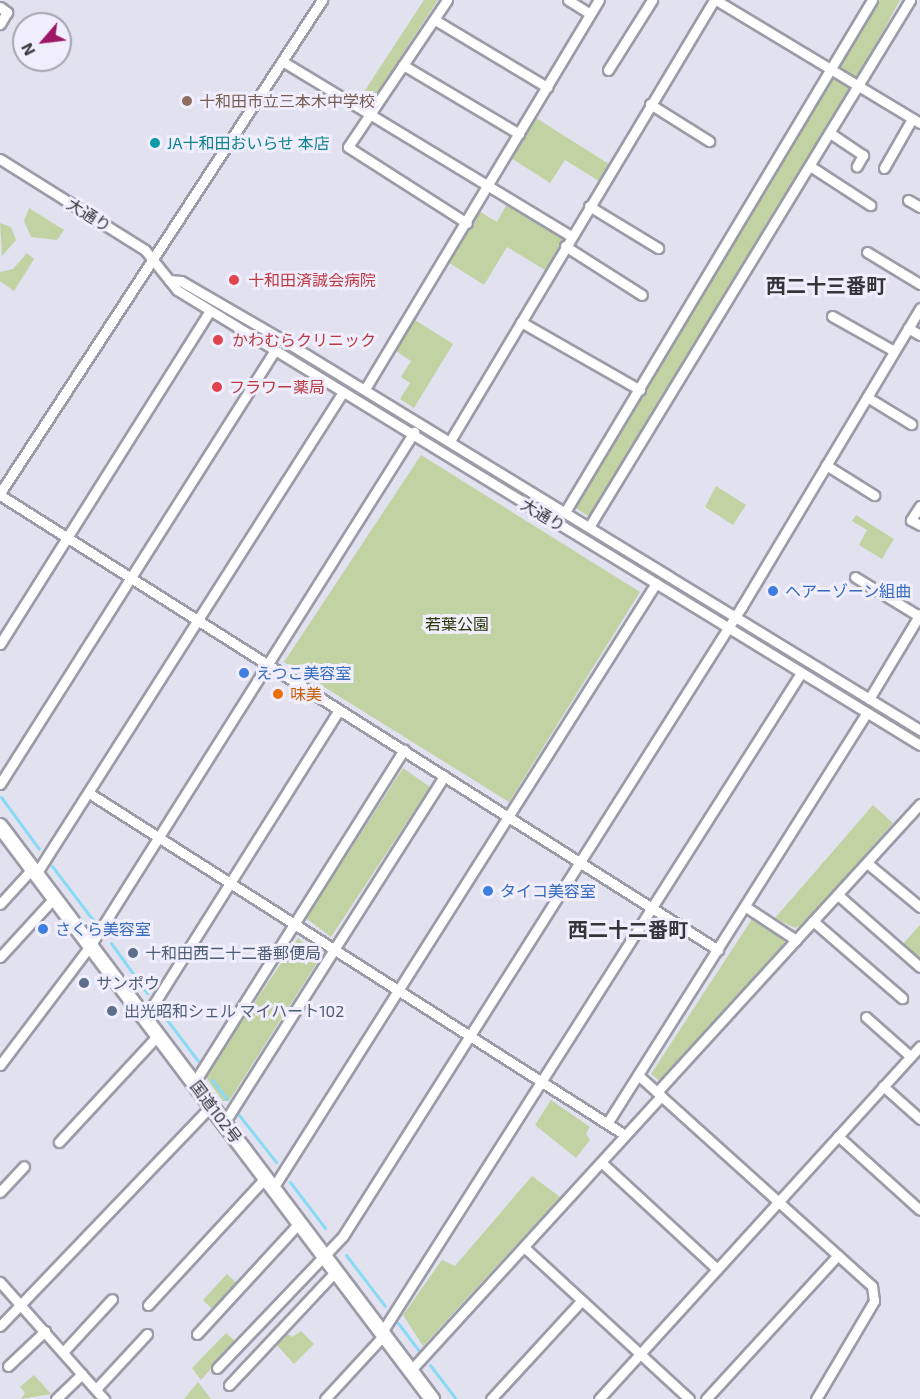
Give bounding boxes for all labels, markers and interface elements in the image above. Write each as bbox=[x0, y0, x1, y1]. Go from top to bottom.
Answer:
north arrow bbox=[12, 12, 72, 72]
text: N bbox=[16, 40, 39, 59]
place label: 十和田市立三本木中学校 bbox=[199, 91, 375, 111]
marker: 十和田市立三本木中学校 bbox=[180, 94, 194, 108]
place label: JA十和田おいらせ 本店 bbox=[167, 133, 330, 153]
marker: JA十和田おいらせ 本店 bbox=[148, 136, 162, 150]
street label: 大通り bbox=[64, 194, 114, 236]
place label: 十和田済誠会病院 bbox=[248, 270, 376, 290]
marker: 十和田済誠会病院 bbox=[225, 271, 243, 289]
district label: 西二十三番町 bbox=[766, 273, 886, 297]
place label: かわむらクリニック bbox=[232, 330, 376, 350]
marker: かわむらクリニック bbox=[209, 331, 227, 349]
place label: フラワー薬局 bbox=[229, 377, 325, 397]
marker: フラワー薬局 bbox=[210, 380, 224, 394]
street label: 大通り bbox=[517, 494, 569, 536]
place label: ヘアーゾーン組曲 bbox=[785, 581, 912, 601]
marker: ヘアーゾーン組曲 bbox=[766, 584, 780, 598]
park label: 若葉公園 bbox=[425, 614, 489, 634]
place label: えつこ美容室 bbox=[256, 663, 352, 683]
marker: えつこ美容室 bbox=[237, 666, 251, 680]
place label: 味美 bbox=[290, 684, 322, 704]
marker: 味美 bbox=[271, 687, 285, 701]
place label: タイコ美容室 bbox=[500, 881, 596, 901]
marker: タイコ美容室 bbox=[481, 884, 495, 898]
district label: 西二十二番町 bbox=[568, 917, 688, 941]
place label: さくら美容室 bbox=[55, 919, 151, 939]
marker: さくら美容室 bbox=[36, 922, 50, 936]
place label: 十和田西二十二番郵便局 bbox=[145, 943, 321, 963]
marker: 十和田西二十二番郵便局 bbox=[126, 946, 140, 960]
place label: サンポウ bbox=[96, 973, 160, 993]
marker: サンポウ bbox=[77, 976, 91, 990]
place label: 出光昭和シェル マイハート102 bbox=[124, 1001, 345, 1021]
marker: 出光昭和シェル マイハート102 bbox=[105, 1004, 119, 1018]
street label: 国道102号 bbox=[186, 1077, 246, 1147]

